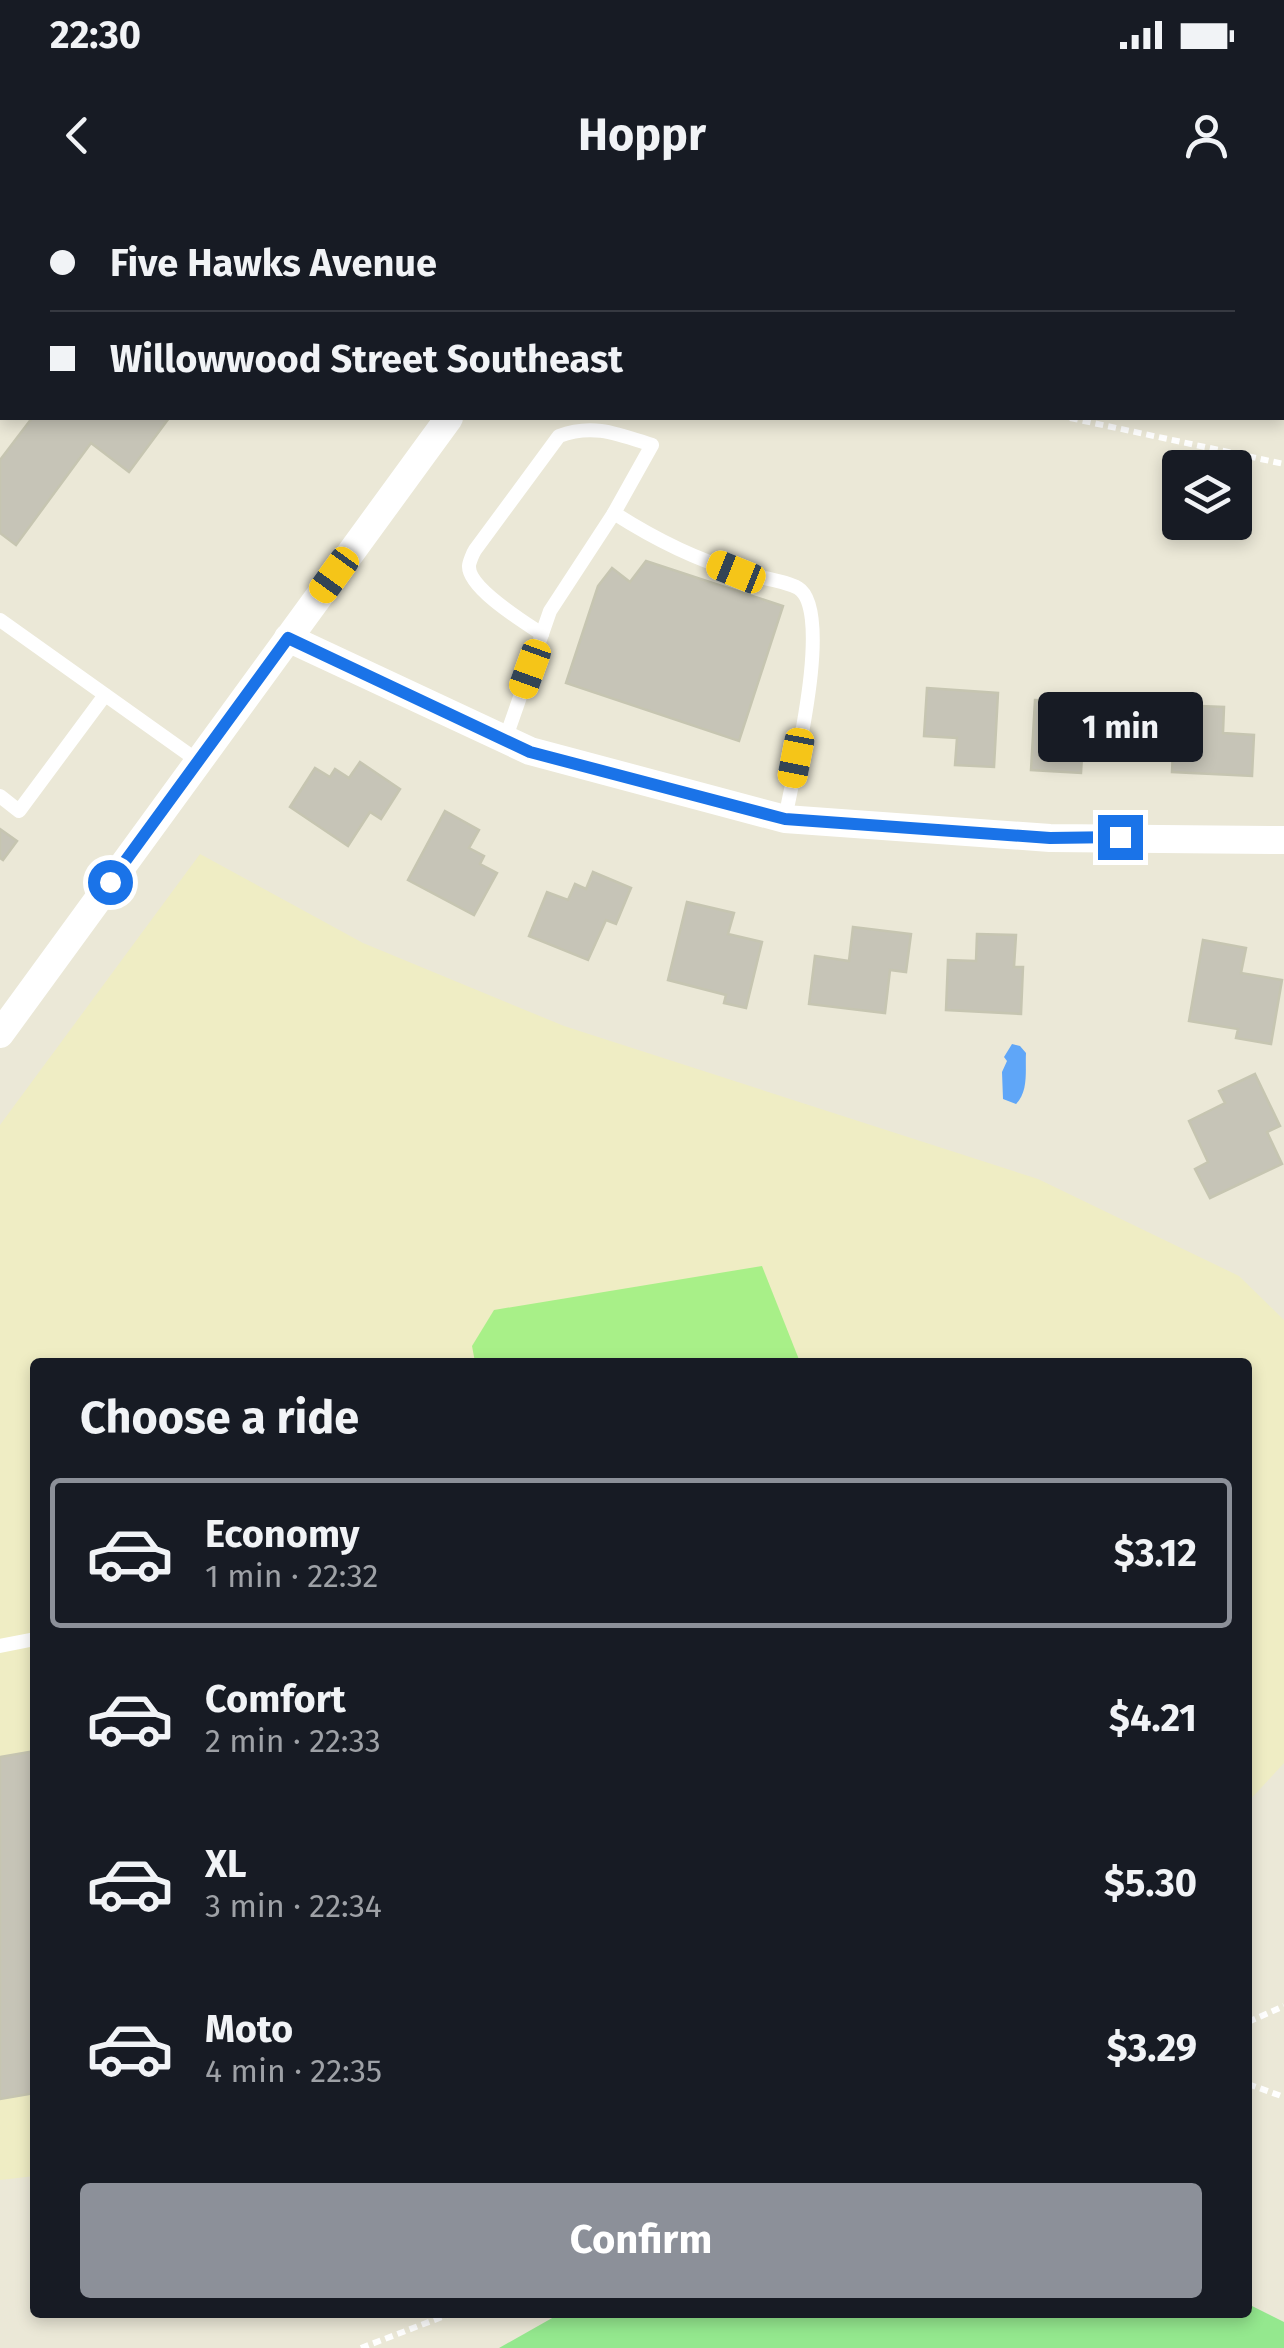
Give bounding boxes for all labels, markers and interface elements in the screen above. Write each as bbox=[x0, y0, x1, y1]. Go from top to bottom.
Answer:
text: 22:30 bbox=[50, 12, 141, 58]
icon: back bbox=[50, 108, 105, 163]
text: Hoppr bbox=[578, 108, 706, 162]
icon: person bbox=[1179, 108, 1234, 163]
text: Five Hawks Avenue bbox=[110, 240, 437, 286]
text: Willowwood Street Southeast bbox=[110, 336, 623, 382]
map controls bbox=[1162, 450, 1252, 540]
button: layers bbox=[1162, 450, 1252, 540]
car bbox=[304, 542, 364, 608]
car bbox=[703, 547, 769, 597]
car bbox=[506, 636, 554, 702]
callout: 1 min bbox=[1038, 692, 1202, 762]
text: 1 min bbox=[1082, 708, 1159, 746]
car bbox=[776, 726, 816, 790]
route end bbox=[1098, 815, 1143, 860]
route start bbox=[88, 860, 133, 905]
text: Choose a ride bbox=[80, 1391, 359, 1445]
icon: car bbox=[85, 1508, 175, 1598]
text: Economy bbox=[205, 1511, 360, 1557]
text: $3.12 bbox=[1114, 1530, 1197, 1576]
text: 1 min · 22:32 bbox=[205, 1557, 378, 1595]
icon: car bbox=[85, 1673, 175, 1763]
text: Comfort bbox=[205, 1676, 346, 1722]
text: $4.21 bbox=[1109, 1695, 1197, 1741]
text: 2 min · 22:33 bbox=[205, 1722, 381, 1760]
icon: car bbox=[85, 1838, 175, 1928]
text: XL bbox=[205, 1841, 247, 1887]
text: $5.30 bbox=[1104, 1860, 1197, 1906]
text: 3 min · 22:34 bbox=[205, 1887, 382, 1925]
icon: car bbox=[85, 2003, 175, 2093]
text: Moto bbox=[205, 2006, 293, 2052]
text: $3.29 bbox=[1107, 2025, 1197, 2071]
text: 4 min · 22:35 bbox=[205, 2052, 382, 2090]
button: Confirm bbox=[80, 2183, 1202, 2298]

